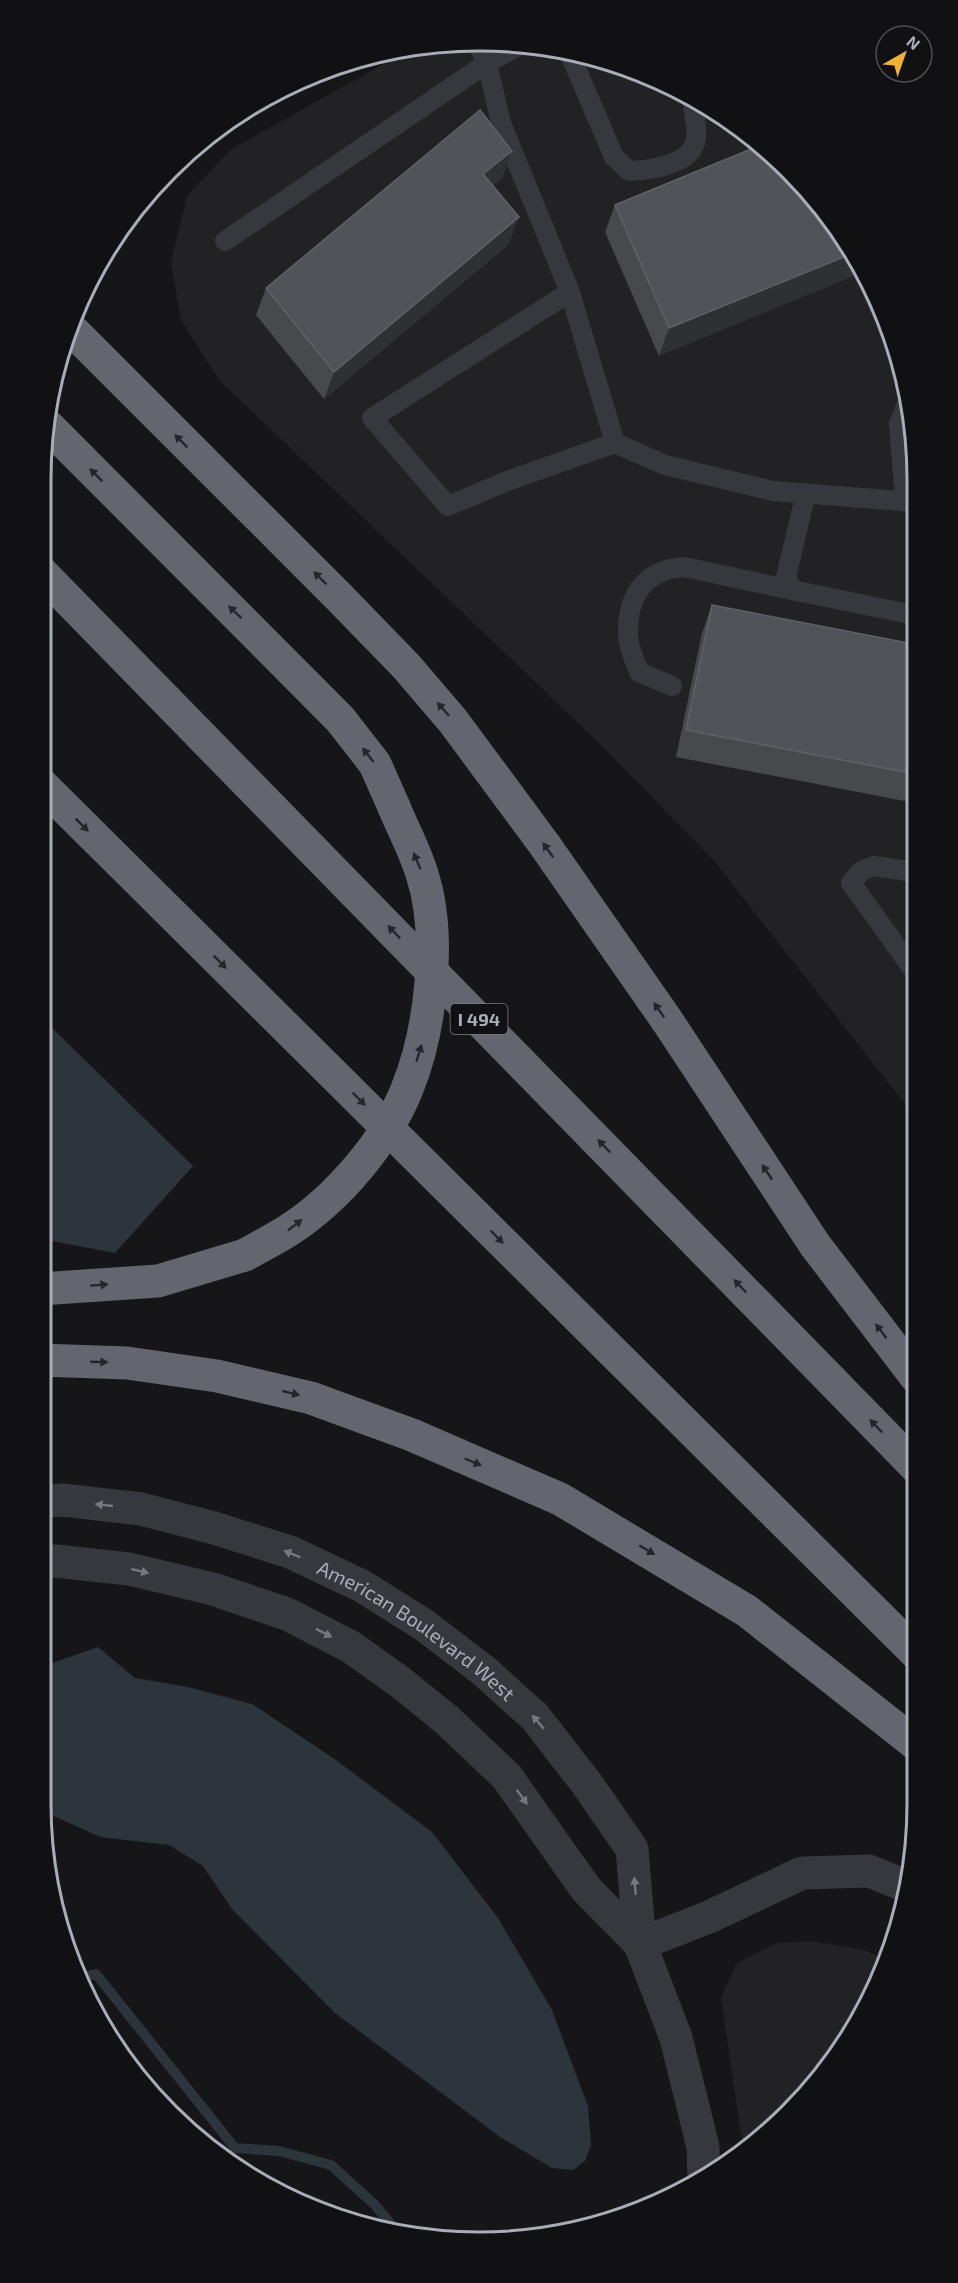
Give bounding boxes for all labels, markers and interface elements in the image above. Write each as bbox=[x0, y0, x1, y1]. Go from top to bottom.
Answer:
north arrow bbox=[874, 24, 934, 84]
text: N bbox=[903, 31, 924, 53]
one-way arrow bbox=[175, 434, 189, 448]
one-way arrow bbox=[90, 469, 104, 483]
one-way arrow bbox=[312, 571, 327, 585]
one-way arrow bbox=[228, 606, 242, 620]
one-way arrow bbox=[437, 702, 450, 717]
one-way arrow bbox=[362, 747, 374, 762]
one-way arrow bbox=[75, 817, 89, 832]
one-way arrow bbox=[543, 842, 554, 858]
one-way arrow bbox=[412, 852, 422, 870]
one-way arrow bbox=[387, 925, 401, 940]
one-way arrow bbox=[213, 955, 228, 969]
one-way arrow bbox=[654, 1002, 665, 1018]
road number: I 494 bbox=[450, 1004, 508, 1034]
one-way arrow bbox=[415, 1044, 424, 1062]
one-way arrow bbox=[351, 1092, 365, 1106]
one-way arrow bbox=[597, 1139, 611, 1154]
one-way arrow bbox=[761, 1165, 773, 1181]
one-way arrow bbox=[287, 1219, 303, 1231]
one-way arrow bbox=[490, 1229, 504, 1243]
one-way arrow bbox=[734, 1279, 748, 1293]
one-way arrow bbox=[89, 1280, 108, 1290]
one-way arrow bbox=[875, 1323, 887, 1338]
one-way arrow bbox=[89, 1357, 108, 1366]
one-way arrow bbox=[282, 1389, 300, 1399]
one-way arrow bbox=[870, 1419, 883, 1434]
one-way arrow bbox=[465, 1457, 483, 1467]
one-way arrow bbox=[95, 1500, 114, 1510]
one-way arrow bbox=[639, 1545, 655, 1556]
one-way arrow bbox=[283, 1549, 301, 1559]
street label: American Boulevard West bbox=[314, 1555, 521, 1706]
one-way arrow bbox=[131, 1567, 150, 1577]
one-way arrow bbox=[316, 1629, 333, 1638]
one-way arrow bbox=[532, 1715, 545, 1730]
one-way arrow bbox=[515, 1789, 528, 1805]
one-way arrow bbox=[630, 1876, 640, 1895]

